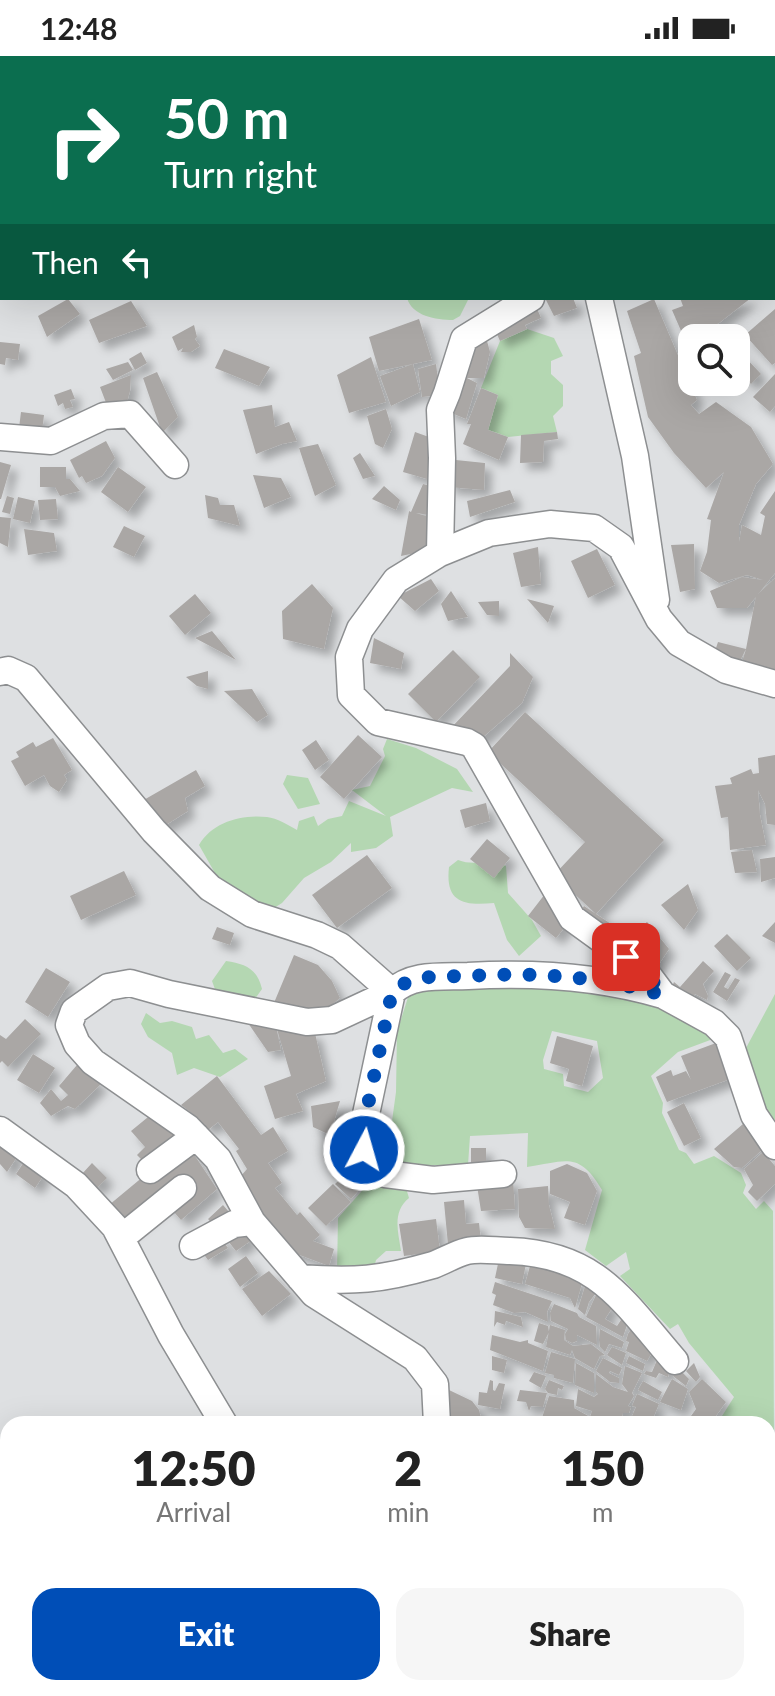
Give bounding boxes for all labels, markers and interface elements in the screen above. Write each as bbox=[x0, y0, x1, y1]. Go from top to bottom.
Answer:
text: 12:48 bbox=[40, 10, 117, 46]
text: 50 m bbox=[164, 84, 289, 151]
icon: right bbox=[32, 88, 136, 192]
text: Turn right bbox=[164, 152, 317, 196]
icon: left bbox=[115, 240, 159, 284]
text: Then bbox=[32, 244, 99, 280]
map controls bbox=[678, 324, 750, 396]
button: search bbox=[678, 324, 750, 396]
pin bbox=[592, 923, 660, 991]
icon: arrive bbox=[604, 935, 648, 979]
position arrow bbox=[322, 1108, 406, 1192]
text: 12:50 bbox=[132, 1439, 256, 1496]
text: 2 bbox=[394, 1439, 422, 1496]
text: 150 bbox=[561, 1439, 644, 1496]
text: Arrival bbox=[156, 1496, 231, 1528]
text: min bbox=[387, 1496, 429, 1528]
text: m bbox=[592, 1496, 613, 1528]
button: Exit bbox=[32, 1588, 380, 1680]
button: Share bbox=[396, 1588, 744, 1680]

